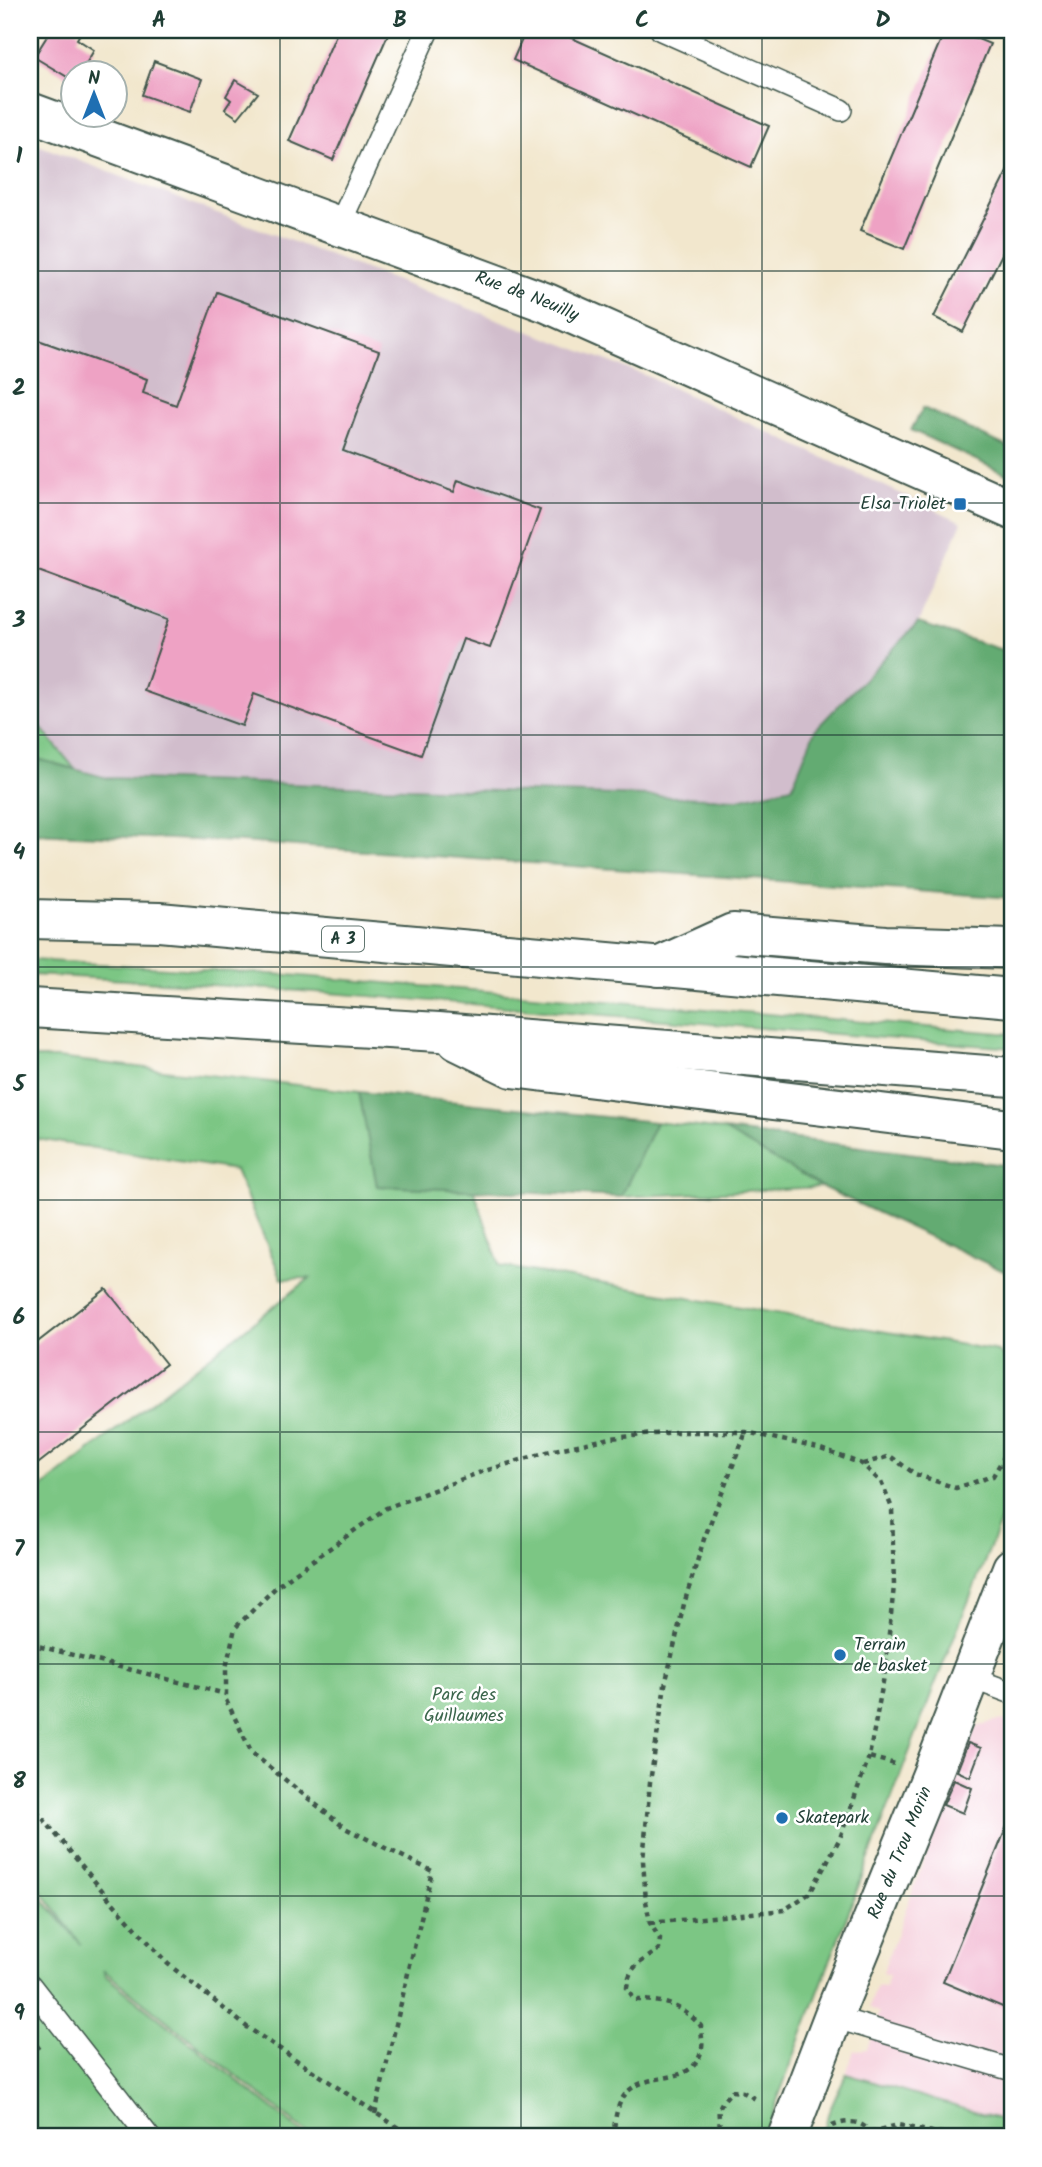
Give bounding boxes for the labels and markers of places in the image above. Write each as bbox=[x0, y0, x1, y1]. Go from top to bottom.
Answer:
place label: Elsa Triolet bbox=[860, 490, 947, 519]
marker: Elsa Triolet bbox=[952, 496, 968, 512]
place label: Terrain de basket bbox=[854, 1631, 928, 1681]
marker: Terrain de basket bbox=[832, 1647, 848, 1663]
place label: Skatepark bbox=[796, 1804, 870, 1833]
marker: Skatepark bbox=[774, 1810, 790, 1826]

